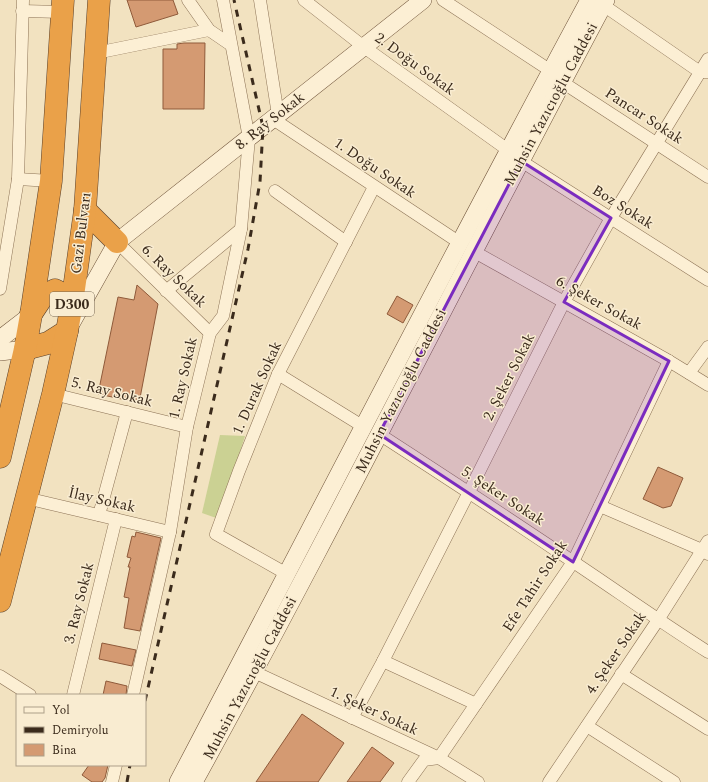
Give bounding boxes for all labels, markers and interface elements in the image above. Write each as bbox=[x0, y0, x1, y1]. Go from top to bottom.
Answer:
street label: Muhsin Yazıcıoğlu Caddesi bbox=[498, 18, 604, 190]
street label: 2. Doğu Sokak bbox=[370, 27, 460, 101]
street label: Pancar Sokak bbox=[600, 82, 688, 150]
street label: 8. Ray Sokak bbox=[230, 86, 310, 156]
street label: 1. Doğu Sokak bbox=[329, 132, 421, 204]
street label: Boz Sokak bbox=[588, 179, 658, 235]
street label: Gazi Bulvarı bbox=[65, 191, 97, 275]
street label: 6. Ray Sokak bbox=[136, 239, 212, 313]
street label: 6. Şeker Sokak bbox=[552, 270, 646, 336]
road number: D300 bbox=[50, 292, 94, 316]
street label: Muhsin Yazıcıoğlu Caddesi bbox=[349, 305, 453, 477]
street label: 2. Şeker Sokak bbox=[477, 329, 541, 425]
street label: 1. Ray Sokak bbox=[162, 335, 204, 421]
street label: 1. Durak Sokak bbox=[226, 337, 288, 439]
street label: 5. Ray Sokak bbox=[69, 371, 155, 413]
street label: 5. Şeker Sokak bbox=[457, 460, 549, 532]
street label: İlay Sokak bbox=[66, 481, 138, 519]
street label: Efe Tahir Sokak bbox=[497, 535, 573, 637]
street label: 3. Ray Sokak bbox=[58, 560, 100, 646]
street label: Muhsin Yazıcıoğlu Caddesi bbox=[197, 592, 303, 764]
street label: 4. Şeker Sokak bbox=[580, 607, 652, 699]
street label: 1. Şeker Sokak bbox=[326, 680, 422, 742]
legend bbox=[16, 694, 146, 766]
text: Yol bbox=[52, 701, 70, 720]
text: Demiryolu bbox=[52, 721, 109, 740]
text: Bina bbox=[52, 741, 77, 760]

